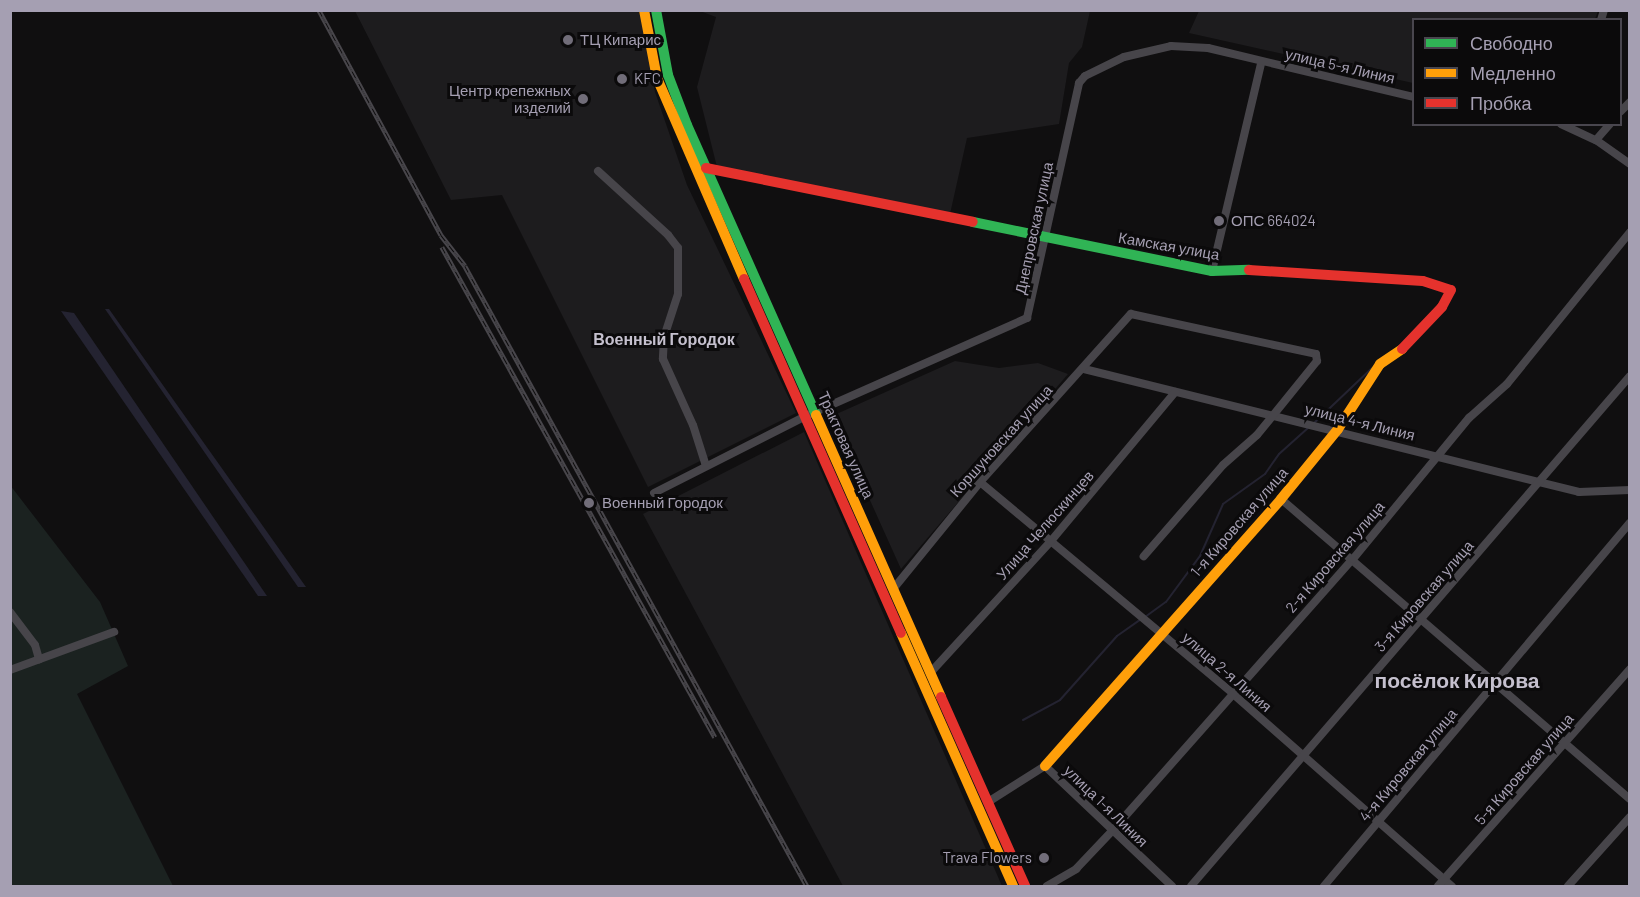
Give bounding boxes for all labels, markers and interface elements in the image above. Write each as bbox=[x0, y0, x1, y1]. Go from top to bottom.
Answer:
legend bbox=[1412, 18, 1622, 126]
place label: ТЦ Кипарис bbox=[580, 31, 661, 49]
text: Свободно bbox=[1470, 32, 1553, 54]
marker: ТЦ Кипарис bbox=[561, 33, 575, 47]
street label: улица 5-я Линия bbox=[1283, 45, 1397, 87]
text: Медленно bbox=[1470, 62, 1556, 84]
place label: KFC bbox=[634, 70, 661, 88]
marker: KFC bbox=[615, 72, 629, 86]
place label: Центр крепежных изделий bbox=[449, 81, 571, 116]
marker: Центр крепежных изделий bbox=[576, 92, 590, 106]
text: Пробка bbox=[1470, 92, 1532, 114]
street label: Днепровская улица bbox=[1011, 160, 1057, 296]
place label: ОПС 664024 bbox=[1231, 212, 1316, 230]
marker: ОПС 664024 bbox=[1212, 214, 1226, 228]
street label: Камская улица bbox=[1117, 228, 1221, 264]
district label: Военный Городок bbox=[593, 329, 735, 349]
street label: Коршуновская улица bbox=[946, 381, 1056, 501]
street label: Трактовая улица bbox=[814, 389, 878, 501]
street label: улица 4-я Линия bbox=[1303, 400, 1417, 444]
street label: 1-я Кировская улица bbox=[1187, 464, 1291, 580]
street label: Улица Челюскинцев bbox=[993, 467, 1097, 583]
marker: Военный Городок bbox=[580, 494, 598, 512]
place label: Военный Городок bbox=[602, 494, 723, 512]
street label: 2-я Кировская улица bbox=[1282, 498, 1388, 616]
street label: 3-я Кировская улица bbox=[1371, 537, 1477, 655]
street label: улица 2-я Линия bbox=[1179, 628, 1275, 716]
district label: посёлок Кирова bbox=[1375, 667, 1539, 693]
street label: 4-я Кировская улица bbox=[1355, 705, 1461, 825]
street label: 5-я Кировская улица bbox=[1471, 710, 1577, 828]
street label: улица 1-я Линия bbox=[1060, 761, 1152, 851]
place label: Trava Flowers bbox=[943, 849, 1032, 867]
marker: Trava Flowers bbox=[1037, 851, 1051, 865]

